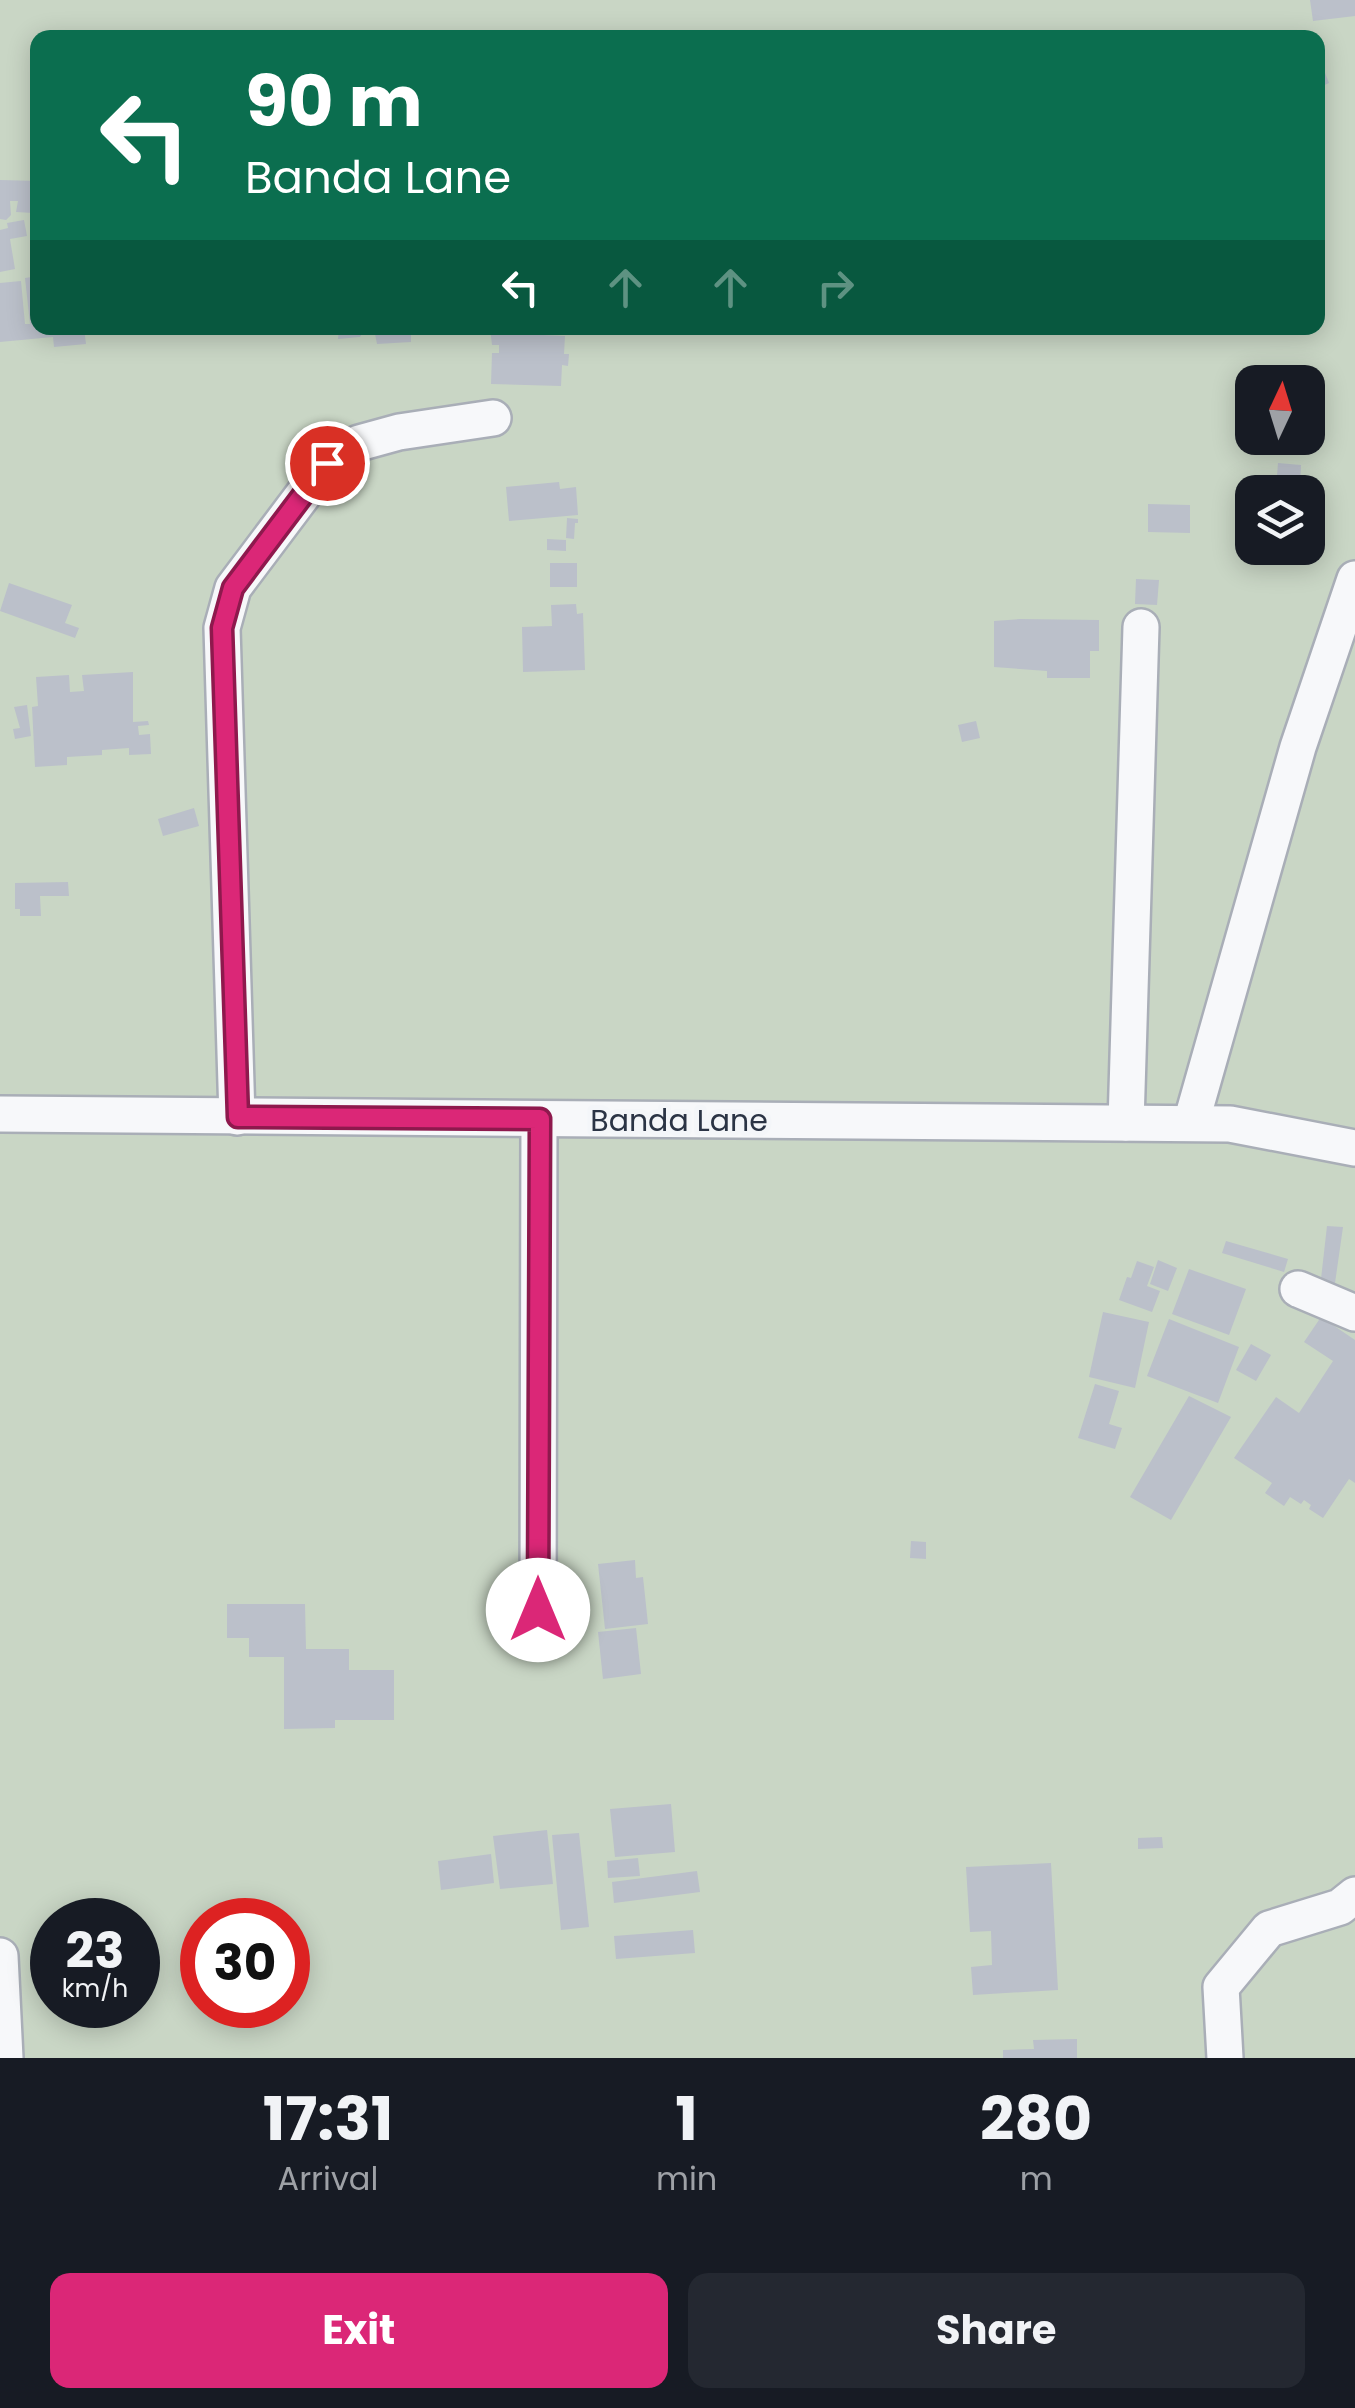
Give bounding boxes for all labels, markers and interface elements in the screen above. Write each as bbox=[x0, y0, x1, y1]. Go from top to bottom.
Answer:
text: 90 m bbox=[245, 52, 423, 151]
icon: left bbox=[80, 70, 210, 200]
text: Banda Lane bbox=[245, 146, 511, 209]
icon: left bbox=[493, 260, 548, 315]
icon: ahead bbox=[598, 260, 653, 315]
icon: ahead bbox=[703, 260, 758, 315]
icon: right bbox=[808, 260, 863, 315]
north arrow bbox=[1235, 365, 1325, 455]
map controls bbox=[1235, 365, 1325, 565]
pin bbox=[285, 421, 370, 506]
icon: arrive bbox=[300, 436, 355, 491]
button: layers bbox=[1235, 475, 1325, 565]
street label: Banda Lane bbox=[590, 1099, 768, 1142]
position arrow bbox=[486, 1558, 590, 1662]
speed limit sign: 30 bbox=[180, 1898, 310, 2028]
text: 23 bbox=[66, 1915, 124, 1986]
text: km/h bbox=[62, 1971, 128, 2006]
text: 17:31 bbox=[263, 2077, 393, 2161]
text: 1 bbox=[675, 2077, 698, 2161]
text: 280 bbox=[980, 2077, 1092, 2161]
text: Arrival bbox=[278, 2156, 378, 2201]
text: min bbox=[656, 2156, 717, 2201]
text: m bbox=[1020, 2156, 1053, 2201]
button: Exit bbox=[50, 2273, 668, 2388]
button: Share bbox=[688, 2273, 1305, 2388]

